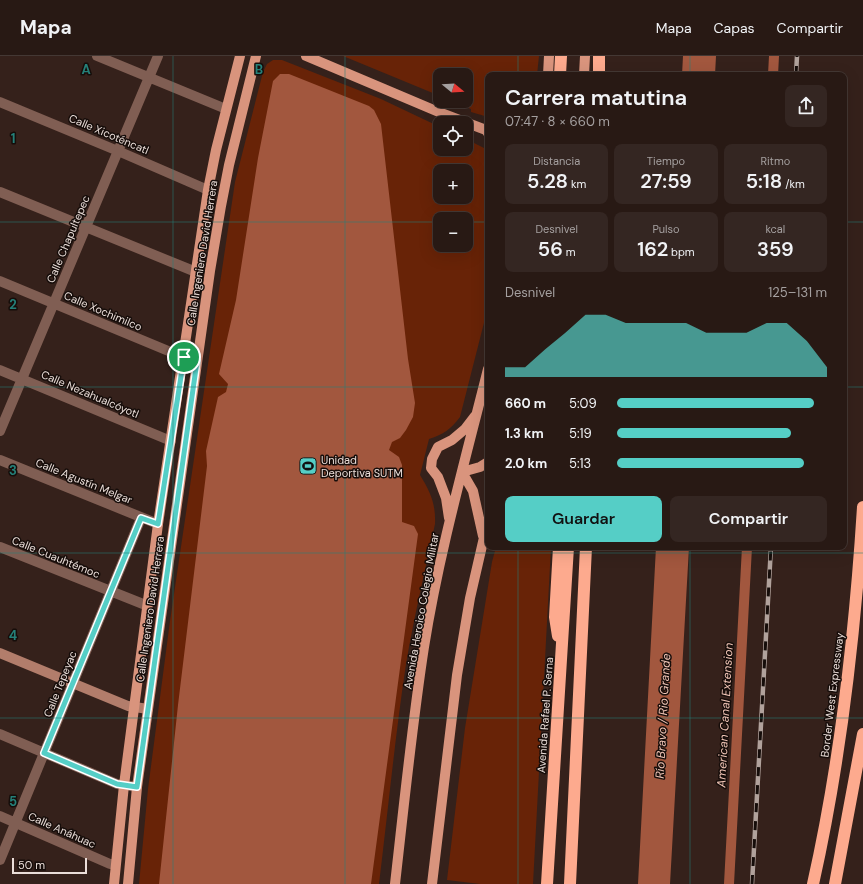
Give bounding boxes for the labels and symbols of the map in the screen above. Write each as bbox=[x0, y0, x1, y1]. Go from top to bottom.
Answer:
text: A bbox=[81, 61, 91, 78]
text: B bbox=[255, 61, 263, 78]
north arrow bbox=[433, 68, 473, 108]
street label: Calle Xicoténcatl bbox=[67, 111, 151, 157]
text: 1 bbox=[11, 130, 15, 147]
street label: Calle Ingeniero David Herrera bbox=[184, 179, 220, 327]
street label: Calle Chapultepec bbox=[43, 193, 93, 285]
street label: Calle Xochimilco bbox=[62, 288, 144, 334]
text: 2 bbox=[9, 296, 17, 313]
pin bbox=[167, 340, 201, 374]
street label: Calle Nezahualcóyotl bbox=[39, 367, 141, 421]
place label: Unidad Deportiva SUTM bbox=[321, 453, 403, 480]
street label: Calle Agustín Melgar bbox=[34, 455, 134, 507]
sports icon: Unidad Deportiva SUTM bbox=[298, 456, 318, 476]
text: 3 bbox=[9, 462, 17, 479]
street label: Avenida Heroico Colegio Militar bbox=[400, 532, 442, 690]
street label: Calle Cuauhtémoc bbox=[10, 533, 102, 581]
street label: Calle Ingeniero David Herrera bbox=[133, 535, 167, 683]
text: 4 bbox=[9, 627, 17, 644]
street label: Border West Expressway bbox=[817, 632, 847, 758]
water label: American Canal Extension bbox=[713, 642, 737, 789]
street label: Calle Tepeyac bbox=[40, 649, 80, 719]
water label: Río Bravo / Rio Grande bbox=[652, 653, 674, 779]
street label: Avenida Rafael P. Serna bbox=[534, 656, 556, 774]
text: 5 bbox=[9, 793, 17, 810]
street label: Calle Anáhuac bbox=[26, 809, 98, 851]
scale bar bbox=[12, 856, 87, 875]

